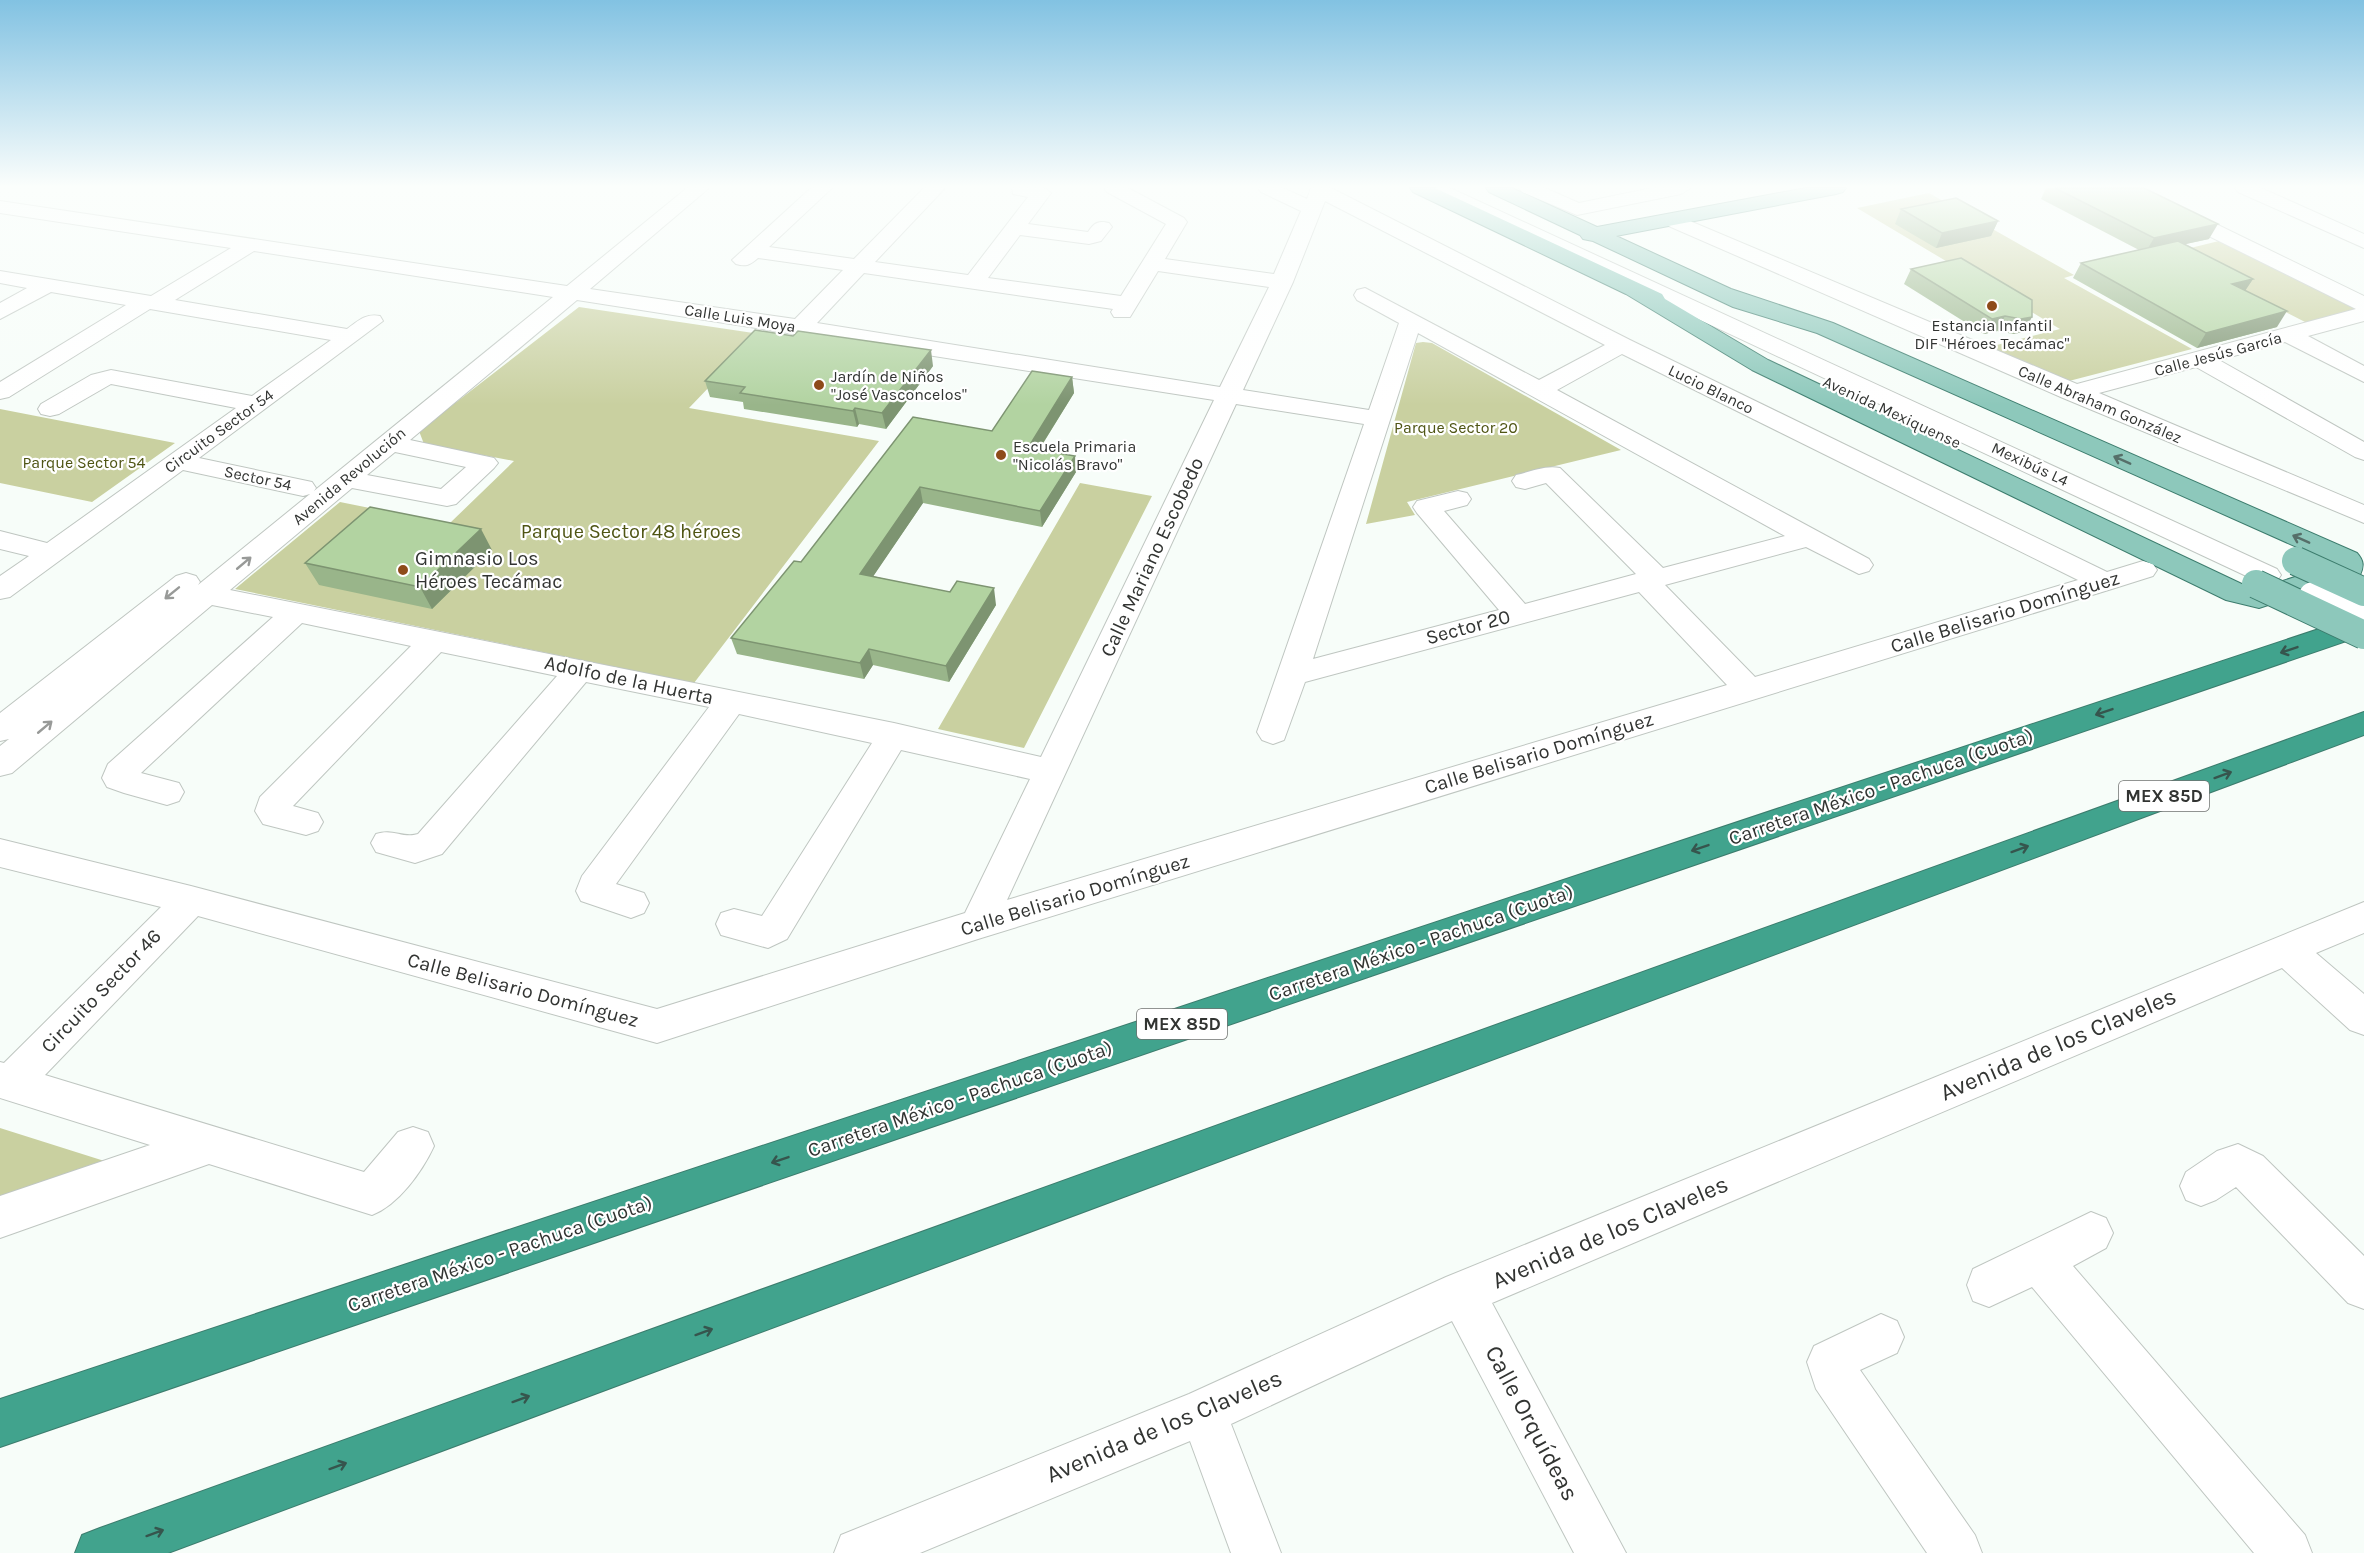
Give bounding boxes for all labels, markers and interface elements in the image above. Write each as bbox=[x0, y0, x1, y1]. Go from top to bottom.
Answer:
marker: Estancia Infantil DIF "Héroes Tecámac" bbox=[1985, 299, 1999, 313]
street label: Calle Luis Moya bbox=[683, 300, 797, 336]
place label: Estancia Infantil DIF "Héroes Tecámac" bbox=[1915, 316, 2070, 353]
street label: Calle Jesús García bbox=[2152, 328, 2284, 380]
street label: Lucio Blanco bbox=[1665, 360, 1757, 418]
street label: Calle Abraham González bbox=[2016, 361, 2184, 447]
place label: Jardín de Niños "José Vasconcelos" bbox=[831, 367, 967, 404]
street label: Avenida Mexiquense bbox=[1820, 372, 1964, 452]
marker: Jardín de Niños "José Vasconcelos" bbox=[812, 378, 826, 392]
street label: Circuito Sector 54 bbox=[161, 385, 277, 477]
park label: Parque Sector 20 bbox=[1394, 418, 1518, 437]
street label: Avenida Revolución bbox=[289, 423, 409, 529]
place label: Escuela Primaria "Nicolás Bravo" bbox=[1013, 437, 1136, 474]
street label: Mexibús L4 bbox=[1989, 438, 2071, 490]
marker: Escuela Primaria "Nicolás Bravo" bbox=[994, 448, 1008, 462]
park label: Parque Sector 54 bbox=[23, 453, 146, 472]
one-way arrow bbox=[2114, 453, 2132, 465]
street label: Calle Mariano Escobedo bbox=[1096, 454, 1208, 660]
street label: Sector 54 bbox=[223, 461, 293, 495]
park label: Parque Sector 48 héroes bbox=[521, 520, 741, 543]
one-way arrow bbox=[2292, 532, 2310, 544]
place label: Gimnasio Los Héroes Tecámac bbox=[415, 547, 562, 593]
one-way arrow bbox=[236, 556, 252, 569]
marker: Gimnasio Los Héroes Tecámac bbox=[396, 563, 410, 577]
street label: Calle Belisario Domínguez bbox=[1888, 566, 2122, 658]
one-way arrow bbox=[165, 586, 180, 600]
street label: Sector 20 bbox=[1423, 605, 1513, 649]
one-way arrow bbox=[2280, 645, 2299, 656]
street label: Adolfo de la Huerta bbox=[542, 651, 716, 709]
street label: Calle Belisario Domínguez bbox=[1422, 707, 1656, 799]
one-way arrow bbox=[2095, 707, 2114, 718]
one-way arrow bbox=[37, 720, 52, 734]
street label: Carretera México - Pachuca (Cuota) bbox=[1726, 724, 2036, 850]
one-way arrow bbox=[2213, 768, 2232, 779]
road number: MEX 85D bbox=[2119, 781, 2209, 811]
one-way arrow bbox=[2010, 843, 2029, 854]
one-way arrow bbox=[1691, 844, 1710, 855]
street label: Calle Belisario Domínguez bbox=[958, 849, 1192, 941]
street label: Carretera México - Pachuca (Cuota) bbox=[1266, 880, 1576, 1006]
street label: Circuito Sector 46 bbox=[36, 924, 166, 1058]
street label: Calle Belisario Domínguez bbox=[405, 948, 641, 1032]
street label: Avenida de los Claveles bbox=[1936, 982, 2180, 1106]
road number: MEX 85D bbox=[1137, 1009, 1227, 1039]
street label: Carretera México - Pachuca (Cuota) bbox=[805, 1036, 1115, 1162]
one-way arrow bbox=[771, 1155, 790, 1166]
street label: Avenida de los Claveles bbox=[1488, 1170, 1732, 1294]
street label: Carretera México - Pachuca (Cuota) bbox=[345, 1191, 655, 1317]
one-way arrow bbox=[694, 1325, 713, 1336]
street label: Calle Orquídeas bbox=[1479, 1341, 1585, 1505]
street label: Avenida de los Claveles bbox=[1042, 1364, 1286, 1488]
one-way arrow bbox=[511, 1392, 530, 1403]
one-way arrow bbox=[328, 1459, 347, 1470]
one-way arrow bbox=[145, 1526, 164, 1537]

